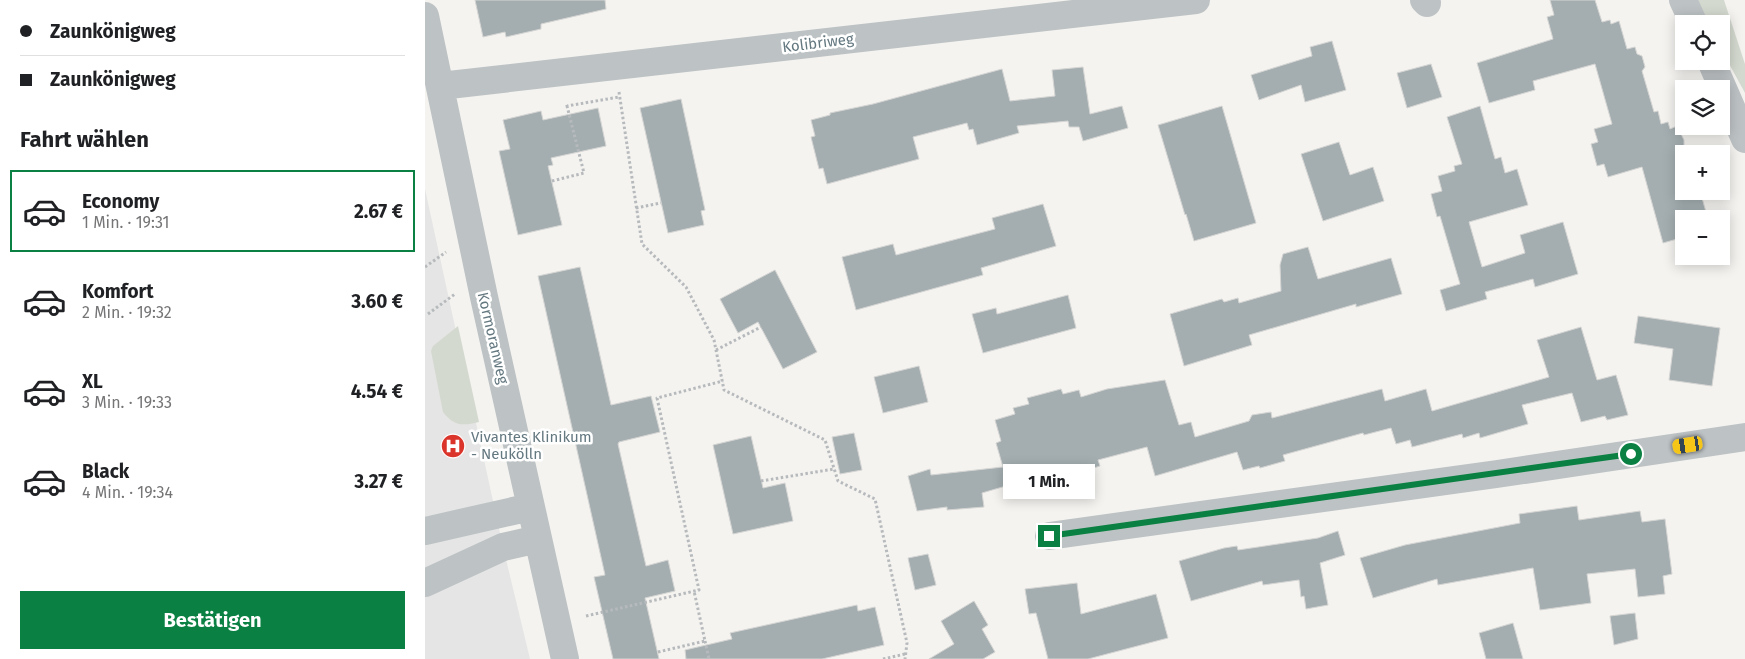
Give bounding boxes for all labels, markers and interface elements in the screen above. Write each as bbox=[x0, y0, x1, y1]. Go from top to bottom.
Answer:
map controls bbox=[1675, 15, 1730, 265]
button: locate bbox=[1675, 15, 1730, 70]
text: Zaunkönigweg bbox=[50, 20, 176, 43]
street label: Kolibriweg bbox=[781, 30, 855, 56]
text: Zaunkönigweg bbox=[50, 68, 176, 91]
button: layers bbox=[1675, 80, 1730, 135]
text: Fahrt wählen bbox=[20, 126, 149, 153]
button: + bbox=[1675, 145, 1730, 200]
icon: car bbox=[22, 189, 67, 234]
text: Economy bbox=[82, 190, 159, 213]
text: 2.67 € bbox=[354, 200, 403, 223]
button: − bbox=[1675, 210, 1730, 265]
text: 1 Min. · 19:31 bbox=[82, 213, 170, 232]
icon: car bbox=[22, 279, 67, 324]
text: Komfort bbox=[82, 280, 153, 303]
text: 3.60 € bbox=[351, 290, 403, 313]
street label: Kormoranweg bbox=[474, 290, 512, 386]
text: 2 Min. · 19:32 bbox=[82, 303, 172, 322]
icon: car bbox=[22, 369, 67, 414]
text: XL bbox=[82, 370, 103, 393]
text: 4.54 € bbox=[351, 380, 403, 403]
text: 3 Min. · 19:33 bbox=[82, 393, 172, 412]
place label: Vivantes Klinikum - Neukölln bbox=[471, 428, 592, 463]
hospital icon: Vivantes Klinikum - Neukölln bbox=[440, 433, 466, 459]
car bbox=[1672, 435, 1703, 455]
route start bbox=[1620, 443, 1642, 465]
icon: car bbox=[22, 459, 67, 504]
text: Black bbox=[82, 460, 129, 483]
callout: 1 Min. bbox=[1003, 464, 1095, 498]
text: 3.27 € bbox=[354, 470, 403, 493]
text: 1 Min. bbox=[1028, 472, 1070, 491]
text: 4 Min. · 19:34 bbox=[82, 483, 173, 502]
route end bbox=[1038, 525, 1060, 547]
button: Bestätigen bbox=[20, 591, 405, 649]

